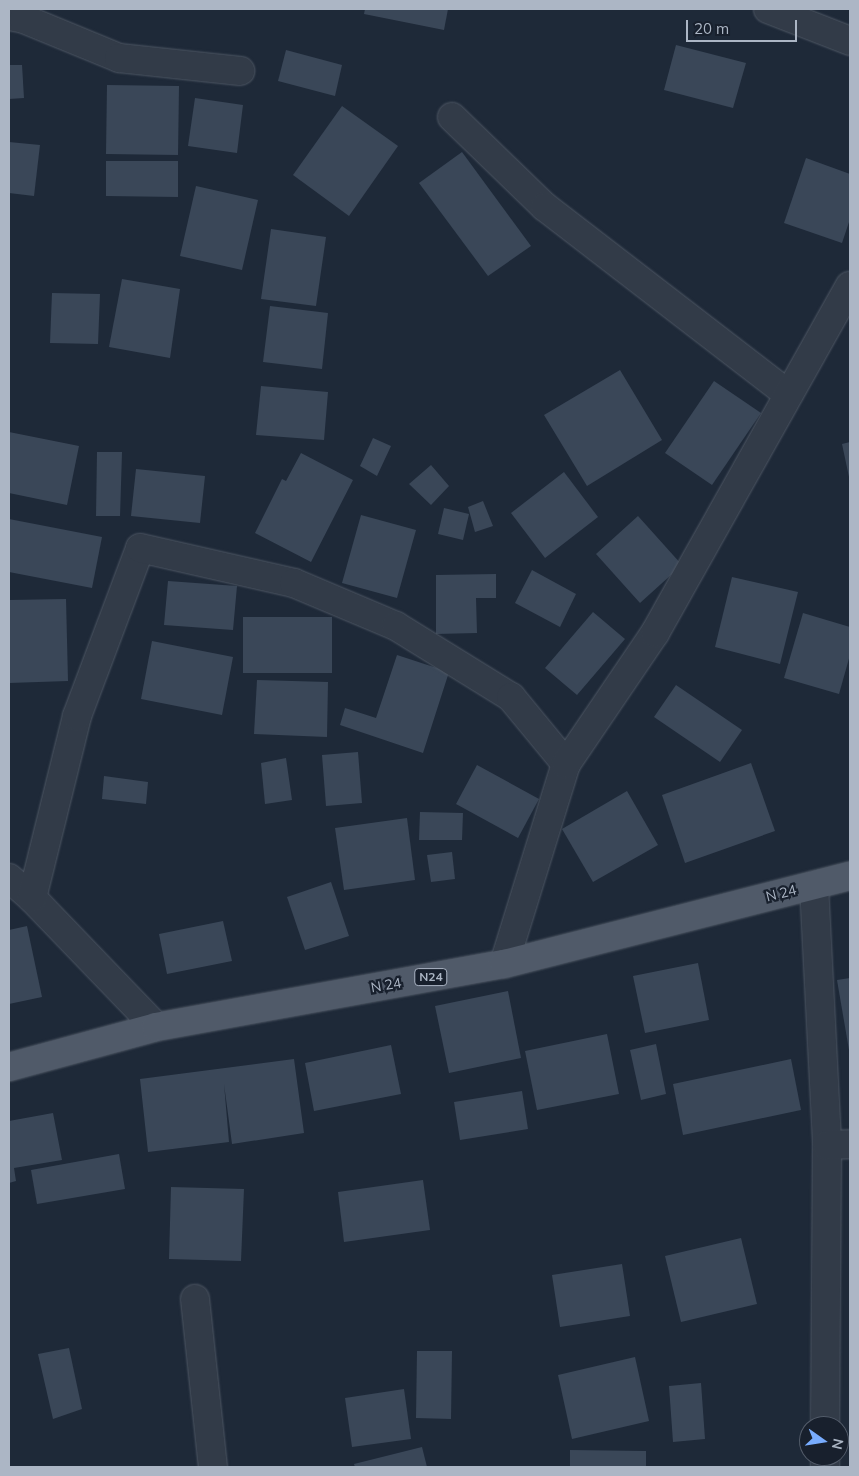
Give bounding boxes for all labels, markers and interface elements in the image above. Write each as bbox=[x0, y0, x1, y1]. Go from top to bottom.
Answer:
scale bar bbox=[689, 10, 800, 42]
text: 20 m bbox=[694, 19, 729, 38]
street label: N 24 bbox=[764, 881, 798, 905]
road number: N24 bbox=[414, 968, 448, 986]
street label: N 24 bbox=[369, 974, 403, 996]
north arrow bbox=[799, 1416, 849, 1466]
text: N bbox=[828, 1437, 848, 1451]

